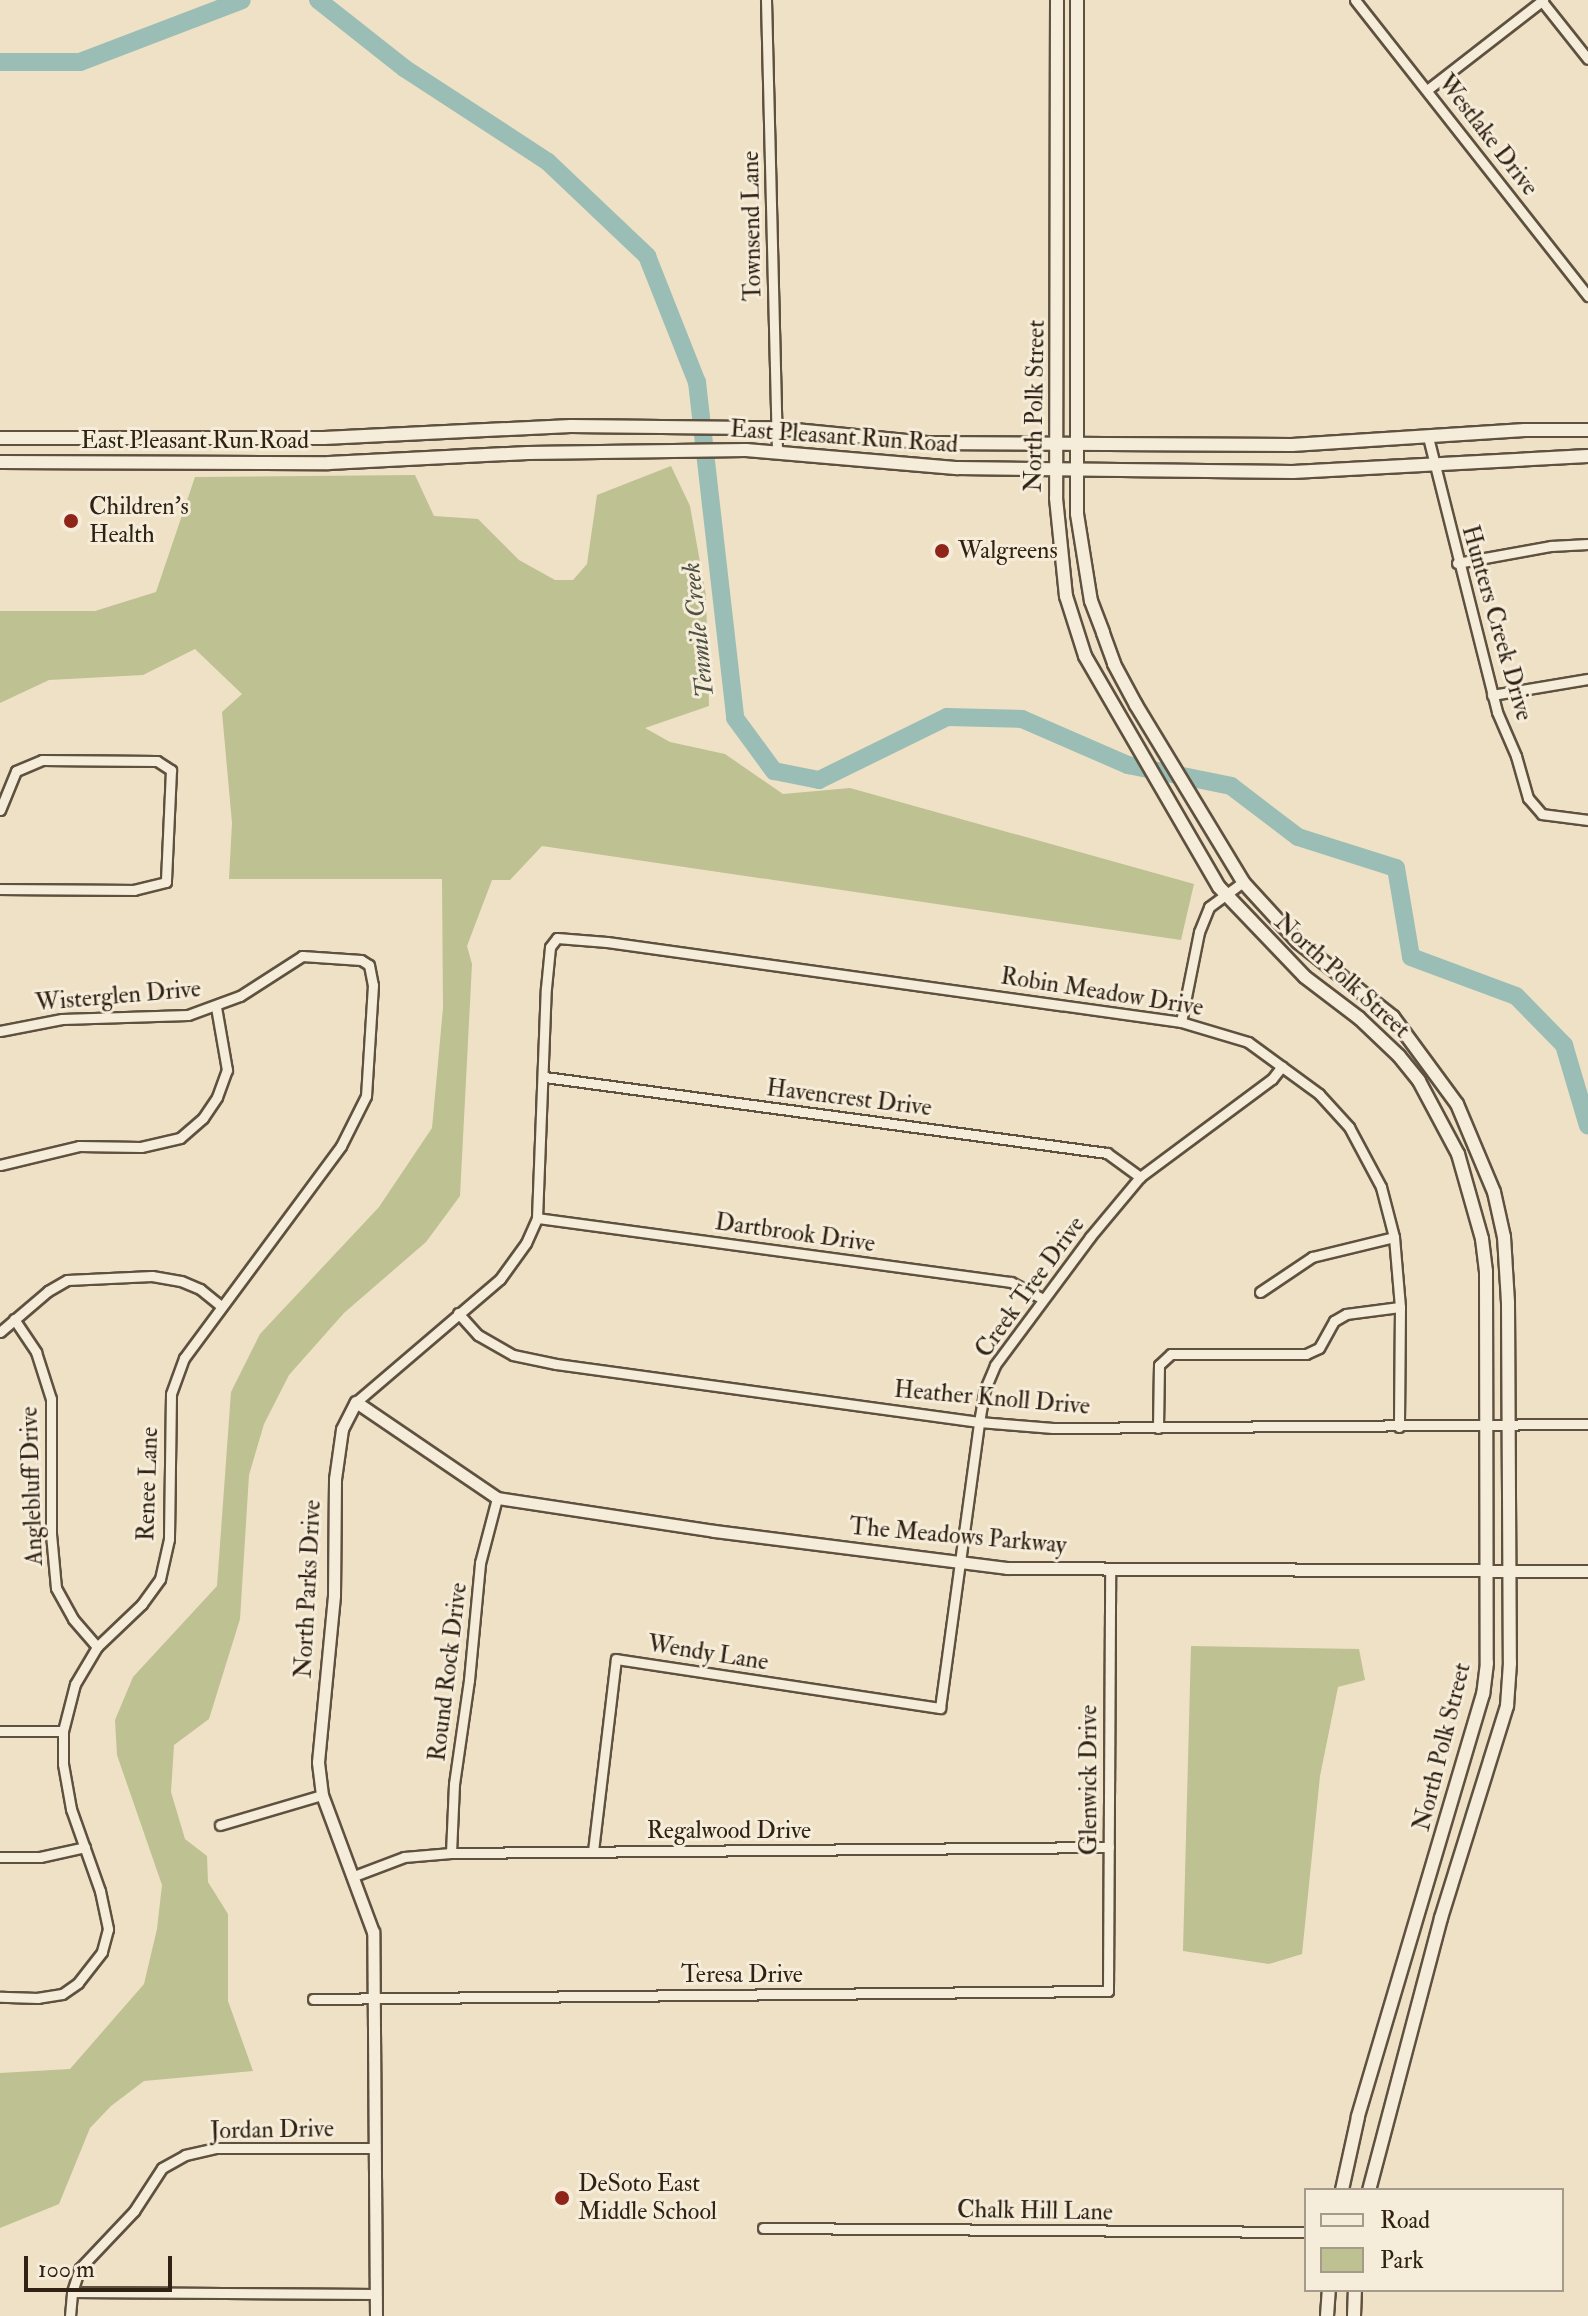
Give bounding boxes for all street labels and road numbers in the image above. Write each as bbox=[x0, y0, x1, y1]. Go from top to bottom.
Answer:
street label: Westlake Drive bbox=[1432, 69, 1544, 201]
street label: Townsend Lane bbox=[736, 151, 768, 301]
street label: North Polk Street bbox=[1019, 320, 1051, 492]
street label: East Pleasant Run Road bbox=[729, 415, 959, 459]
street label: East Pleasant Run Road bbox=[81, 427, 309, 455]
street label: Hunters Creek Drive bbox=[1455, 522, 1539, 724]
street label: North Polk Street bbox=[1268, 908, 1416, 1044]
street label: Robin Meadow Drive bbox=[999, 962, 1205, 1022]
street label: Wisterglen Drive bbox=[34, 974, 202, 1018]
street label: Havencrest Drive bbox=[765, 1074, 933, 1122]
street label: Dartbrook Drive bbox=[713, 1208, 877, 1258]
street label: Creek Tree Drive bbox=[969, 1211, 1091, 1363]
street label: Heather Knoll Drive bbox=[893, 1375, 1091, 1421]
street label: Anglebluff Drive bbox=[15, 1406, 49, 1566]
street label: Renee Lane bbox=[132, 1426, 164, 1542]
street label: North Parks Drive bbox=[289, 1499, 327, 1679]
street label: The Meadows Parkway bbox=[848, 1512, 1068, 1560]
street label: Round Rock Drive bbox=[423, 1581, 473, 1763]
street label: Wendy Lane bbox=[646, 1629, 770, 1677]
street label: North Polk Street bbox=[1407, 1660, 1477, 1834]
street label: Glenwick Drive bbox=[1075, 1705, 1103, 1855]
street label: Regalwood Drive bbox=[647, 1817, 811, 1845]
street label: Teresa Drive bbox=[681, 1961, 803, 1989]
street label: Jordan Drive bbox=[210, 2115, 334, 2145]
street label: Chalk Hill Lane bbox=[957, 2195, 1113, 2227]

